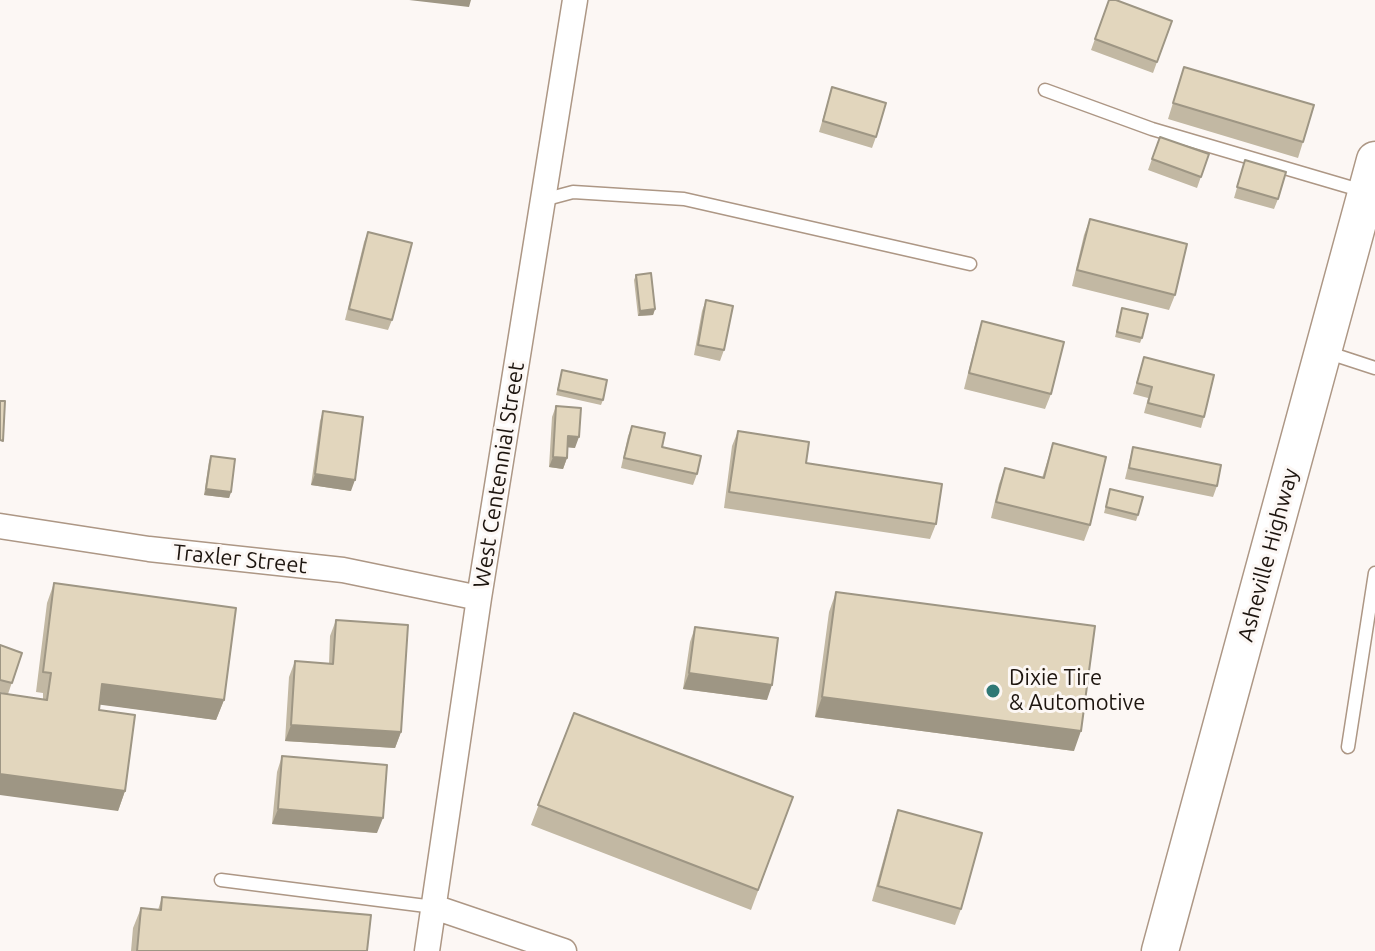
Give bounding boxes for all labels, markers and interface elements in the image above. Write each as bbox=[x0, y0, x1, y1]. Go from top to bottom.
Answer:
street label: West Centennial Street bbox=[468, 360, 530, 590]
street label: Asheville Highway bbox=[1232, 465, 1304, 645]
street label: Traxler Street bbox=[172, 539, 308, 579]
place label: Dixie Tire & Automotive bbox=[1009, 665, 1145, 716]
marker: Dixie Tire & Automotive bbox=[984, 682, 1002, 700]

